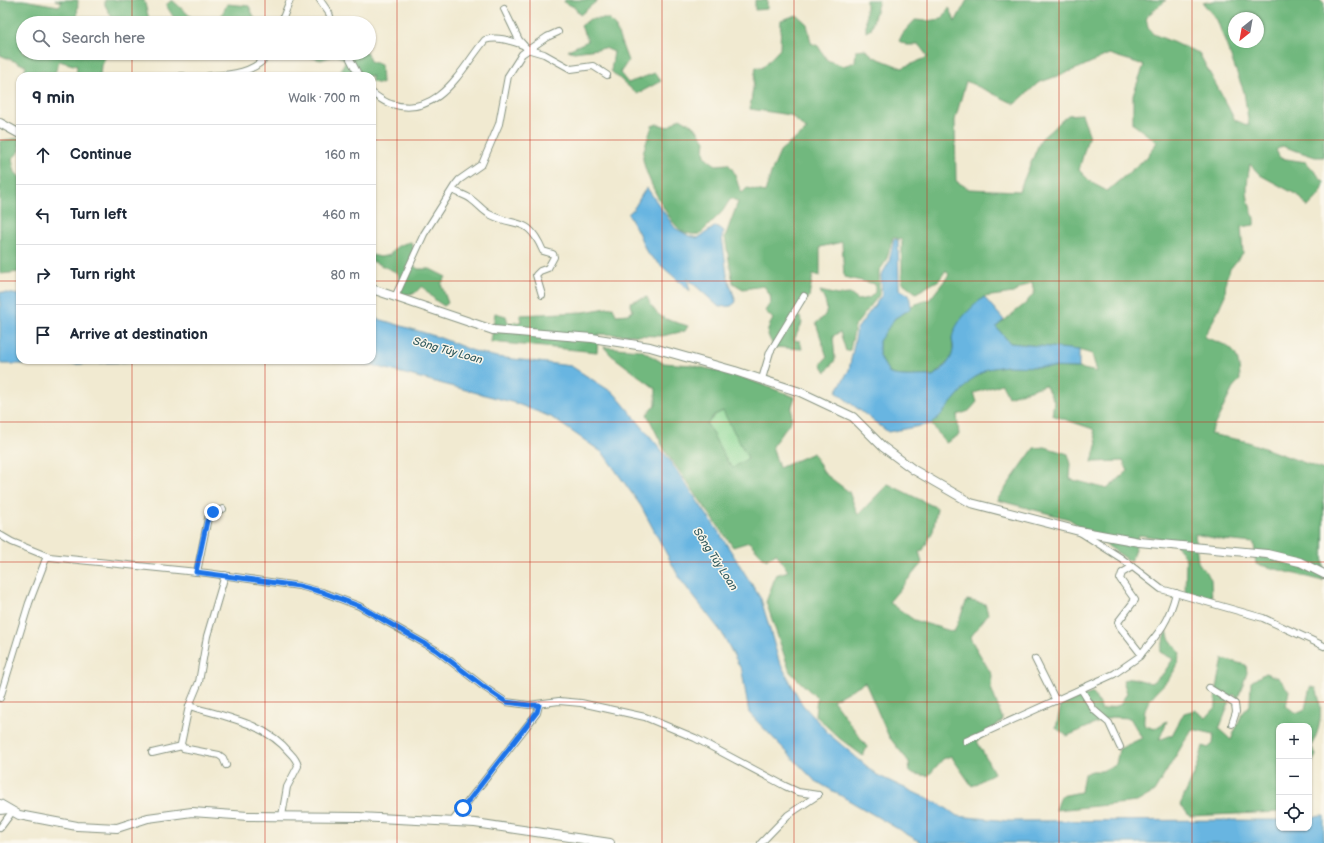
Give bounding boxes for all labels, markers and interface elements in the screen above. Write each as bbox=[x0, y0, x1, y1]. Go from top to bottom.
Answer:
north arrow bbox=[1228, 12, 1264, 48]
search box bbox=[16, 16, 376, 60]
icon: search bbox=[30, 27, 52, 49]
text: Search here bbox=[62, 29, 145, 48]
text: 9 min bbox=[32, 88, 75, 108]
text: Walk · 700 m bbox=[288, 90, 360, 106]
icon: ahead bbox=[32, 144, 54, 166]
text: Continue bbox=[70, 145, 132, 164]
text: 160 m bbox=[325, 147, 360, 163]
icon: left bbox=[32, 204, 54, 226]
text: Turn left bbox=[70, 205, 127, 224]
text: 460 m bbox=[322, 207, 360, 223]
icon: right bbox=[32, 264, 54, 286]
text: Turn right bbox=[70, 265, 135, 284]
text: 80 m bbox=[331, 267, 360, 283]
icon: arrive bbox=[32, 324, 54, 346]
text: Arrive at destination bbox=[70, 325, 208, 344]
water label: Sông Túy Loan bbox=[412, 334, 484, 367]
route end bbox=[204, 503, 222, 521]
water label: Sông Túy Loan bbox=[691, 526, 741, 593]
map controls bbox=[1276, 723, 1312, 831]
button: + bbox=[1276, 723, 1312, 759]
button: − bbox=[1276, 759, 1312, 795]
button: locate bbox=[1276, 795, 1312, 831]
route start bbox=[454, 799, 472, 817]

